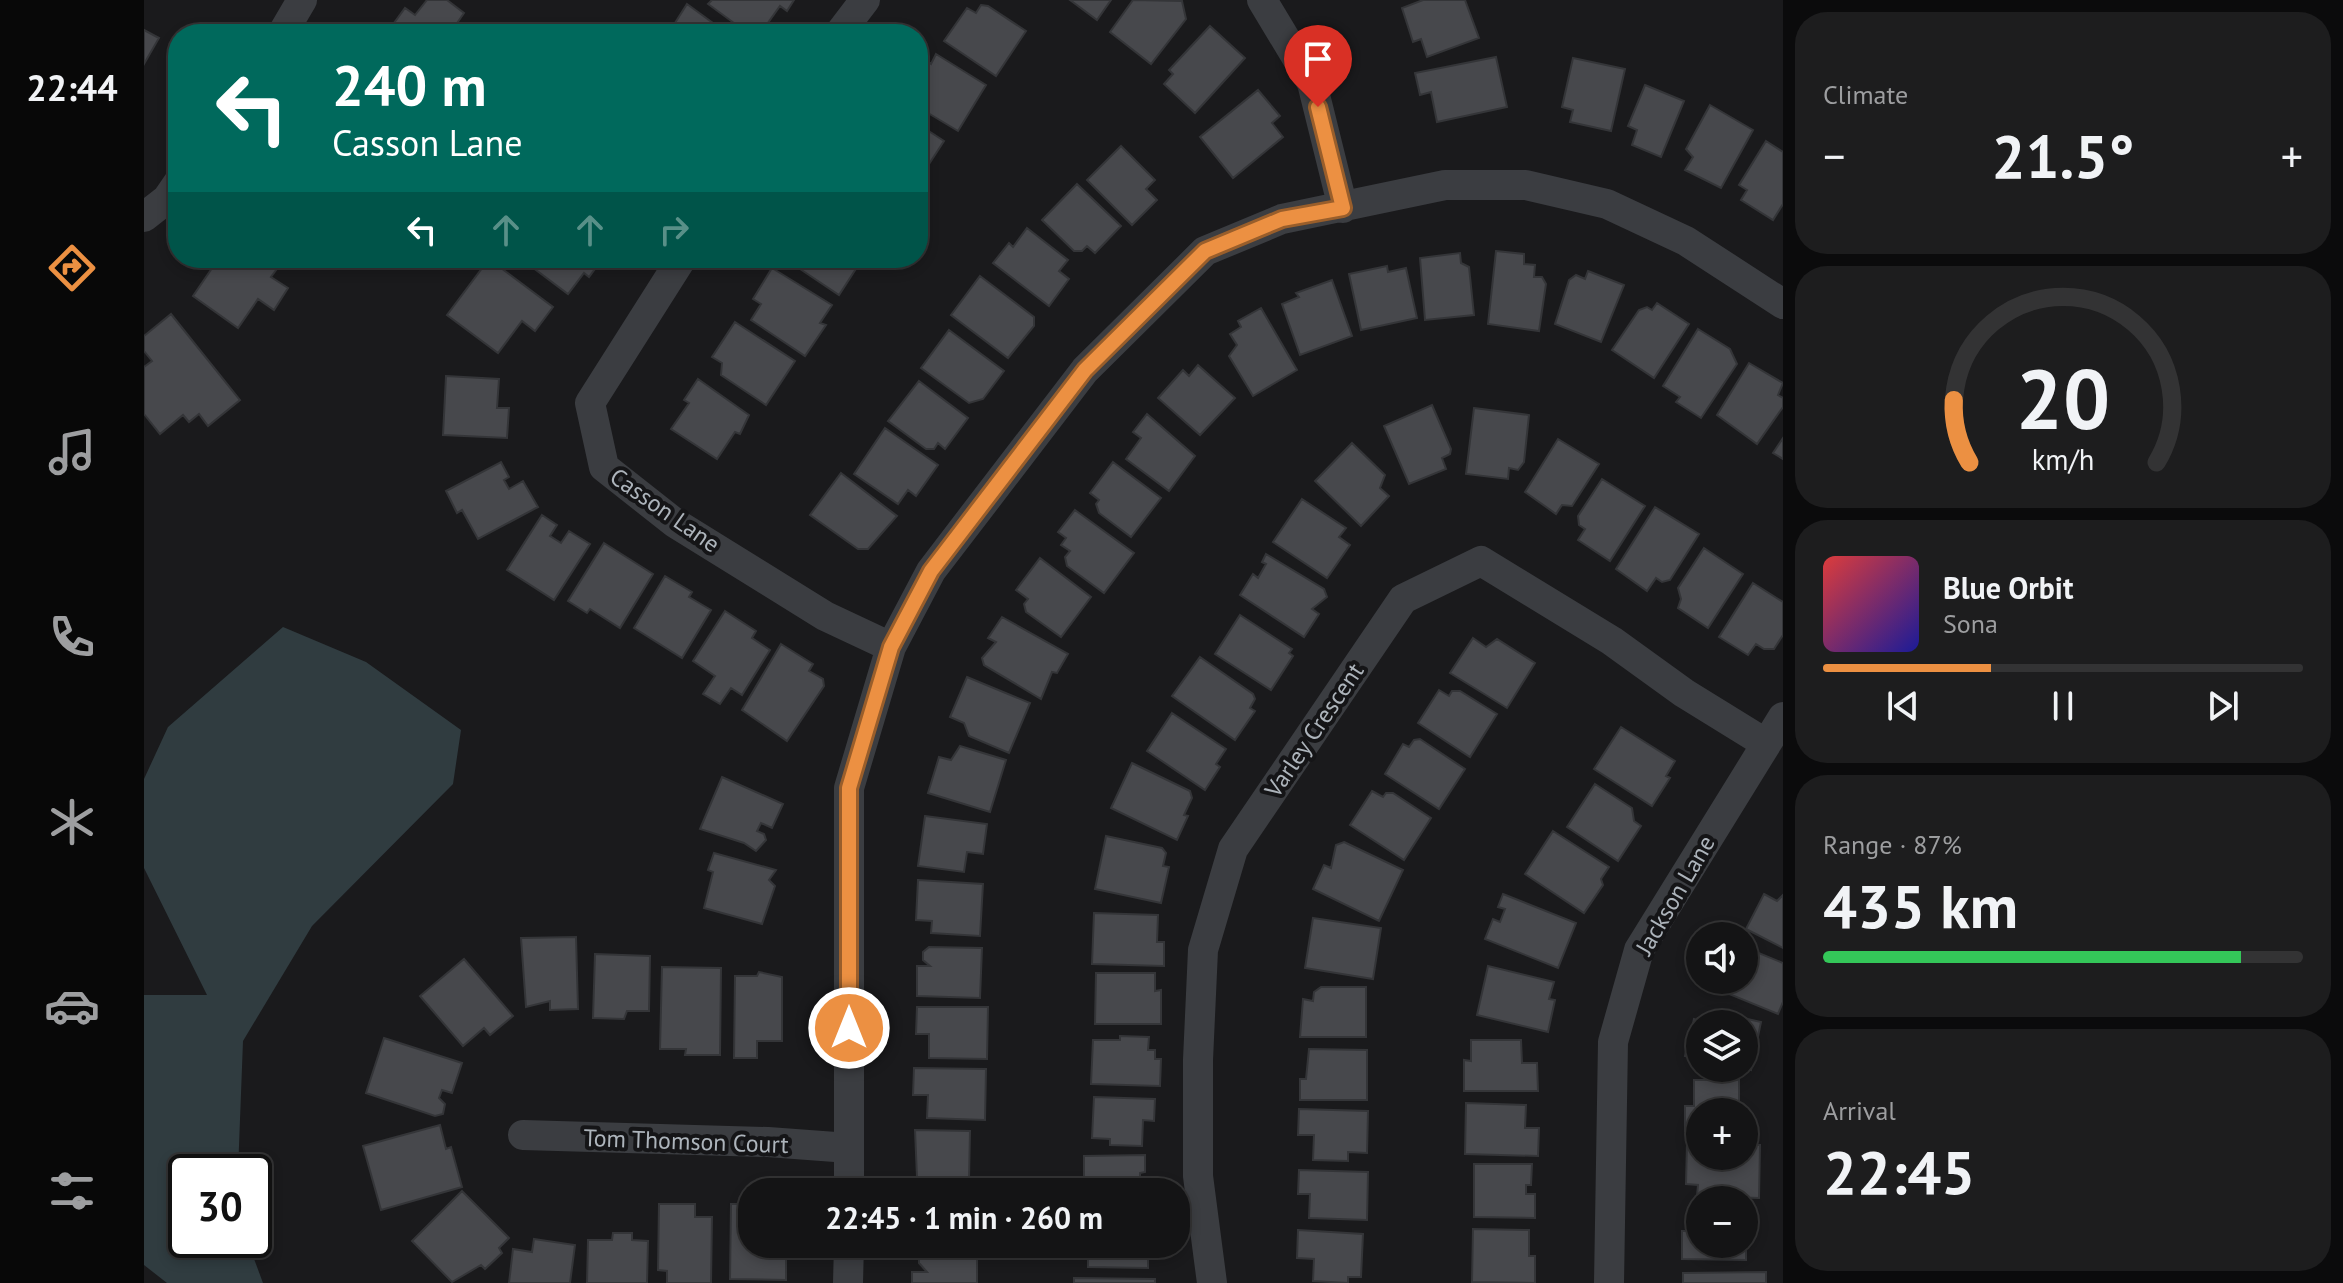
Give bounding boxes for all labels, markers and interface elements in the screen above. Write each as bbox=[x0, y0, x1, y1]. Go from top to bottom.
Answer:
pin bbox=[1284, 25, 1352, 107]
icon: arrive bbox=[1296, 37, 1340, 81]
text: 240 m bbox=[332, 49, 487, 121]
icon: left bbox=[200, 56, 304, 160]
text: 22:44 bbox=[26, 64, 118, 111]
text: Climate bbox=[1823, 78, 1908, 111]
text: 21.5° bbox=[1991, 117, 2135, 195]
text: Casson Lane bbox=[332, 119, 522, 166]
text: − bbox=[1823, 127, 1845, 184]
text: + bbox=[2281, 127, 2303, 184]
icon: left bbox=[400, 208, 444, 252]
icon: ahead bbox=[484, 208, 528, 252]
icon: ahead bbox=[568, 208, 612, 252]
icon: right bbox=[652, 208, 696, 252]
icon: directions bbox=[44, 240, 100, 296]
text: 20 bbox=[2016, 344, 2110, 452]
icon: music bbox=[44, 424, 100, 480]
text: km/h bbox=[2032, 441, 2094, 478]
street label: Casson Lane bbox=[604, 461, 726, 559]
text: Blue Orbit bbox=[1943, 568, 2073, 607]
text: Sona bbox=[1943, 607, 1998, 640]
icon: phone bbox=[44, 609, 100, 665]
street label: Varley Crescent bbox=[1257, 657, 1370, 804]
icon: previous bbox=[1881, 684, 1925, 728]
icon: pause bbox=[2041, 684, 2085, 728]
icon: next bbox=[2201, 684, 2245, 728]
icon: climate bbox=[44, 794, 100, 850]
text: Range · 87% bbox=[1823, 828, 1962, 861]
street label: Jackson Lane bbox=[1628, 830, 1722, 961]
text: 435 km bbox=[1823, 867, 2018, 945]
map controls bbox=[1686, 922, 1758, 1258]
button: sound bbox=[1686, 922, 1758, 994]
icon: car bbox=[44, 978, 100, 1034]
position arrow bbox=[807, 986, 891, 1070]
button: layers bbox=[1686, 1010, 1758, 1082]
text: Arrival bbox=[1823, 1094, 1896, 1127]
button: + bbox=[1686, 1098, 1758, 1170]
street label: Tom Thomson Court bbox=[583, 1122, 789, 1160]
text: 22:45 bbox=[1823, 1133, 1975, 1211]
speed limit sign: 30 bbox=[168, 1154, 272, 1258]
icon: filters bbox=[44, 1163, 100, 1219]
button: − bbox=[1686, 1186, 1758, 1258]
text: 22:45 · 1 min · 260 m bbox=[825, 1198, 1103, 1237]

